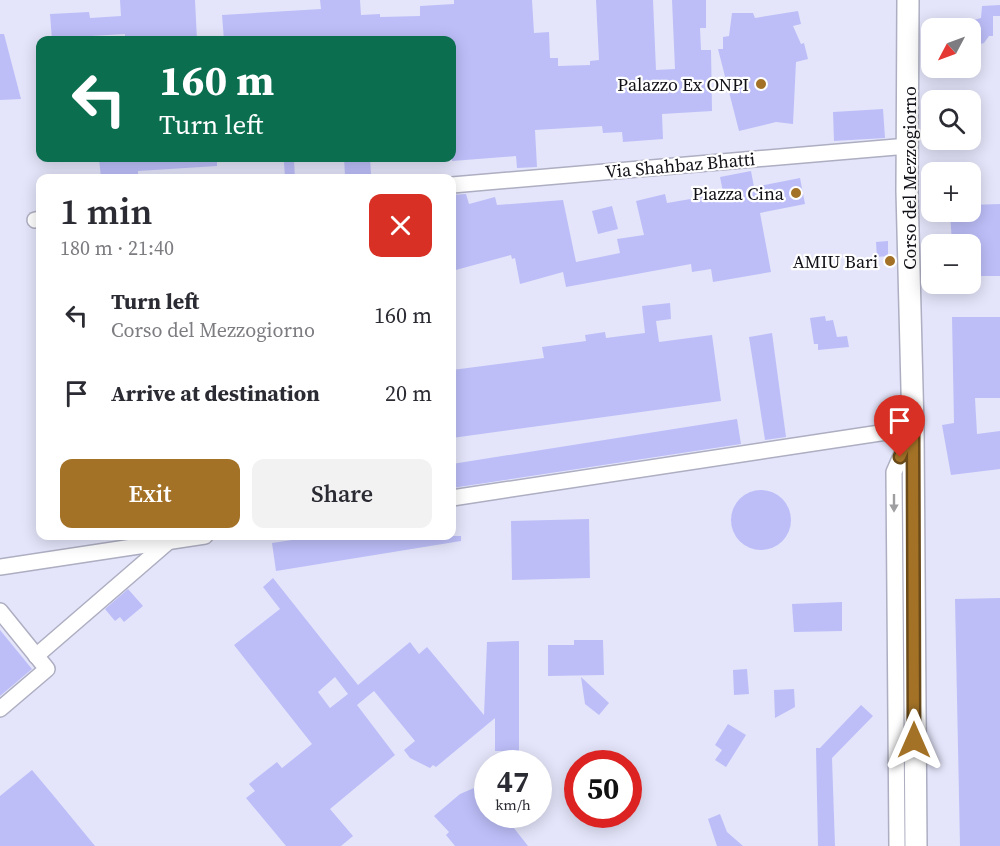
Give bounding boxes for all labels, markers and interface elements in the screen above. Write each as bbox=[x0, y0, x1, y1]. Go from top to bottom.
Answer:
north arrow bbox=[921, 18, 981, 78]
map controls bbox=[921, 18, 981, 294]
text: 160 m bbox=[159, 51, 274, 109]
icon: left bbox=[60, 60, 138, 138]
place label: Palazzo Ex ONPI bbox=[617, 72, 749, 97]
marker: Palazzo Ex ONPI bbox=[754, 77, 768, 91]
street label: Corso del Mezzogiorno bbox=[897, 86, 922, 270]
button: search bbox=[921, 90, 981, 150]
text: Turn left bbox=[159, 106, 263, 143]
street label: Via Shahbaz Bhatti bbox=[604, 146, 756, 184]
button: + bbox=[921, 162, 981, 222]
place label: Piazza Cina bbox=[692, 181, 785, 206]
marker: Piazza Cina bbox=[789, 186, 803, 200]
text: 1 min bbox=[60, 187, 152, 236]
button: close bbox=[369, 194, 432, 257]
text: 180 m · 21:40 bbox=[60, 234, 174, 262]
button: − bbox=[921, 234, 981, 294]
place label: AMIU Bari bbox=[793, 249, 878, 274]
marker: AMIU Bari bbox=[883, 254, 897, 268]
text: Turn left bbox=[111, 286, 199, 316]
icon: left bbox=[60, 299, 93, 332]
text: 160 m bbox=[374, 300, 432, 330]
text: Corso del Mezzogiorno bbox=[111, 316, 315, 344]
icon: arrive bbox=[60, 377, 93, 410]
text: Arrive at destination bbox=[111, 378, 320, 408]
text: 20 m bbox=[385, 378, 432, 408]
pin bbox=[874, 395, 925, 457]
icon: arrive bbox=[883, 404, 916, 437]
button: Exit bbox=[60, 459, 240, 528]
button: Share bbox=[252, 459, 432, 528]
one-way arrow bbox=[889, 494, 899, 513]
position arrow bbox=[882, 708, 946, 772]
speed limit sign: 50 bbox=[564, 750, 642, 828]
text: 47 bbox=[497, 761, 529, 802]
text: km/h bbox=[495, 794, 531, 815]

